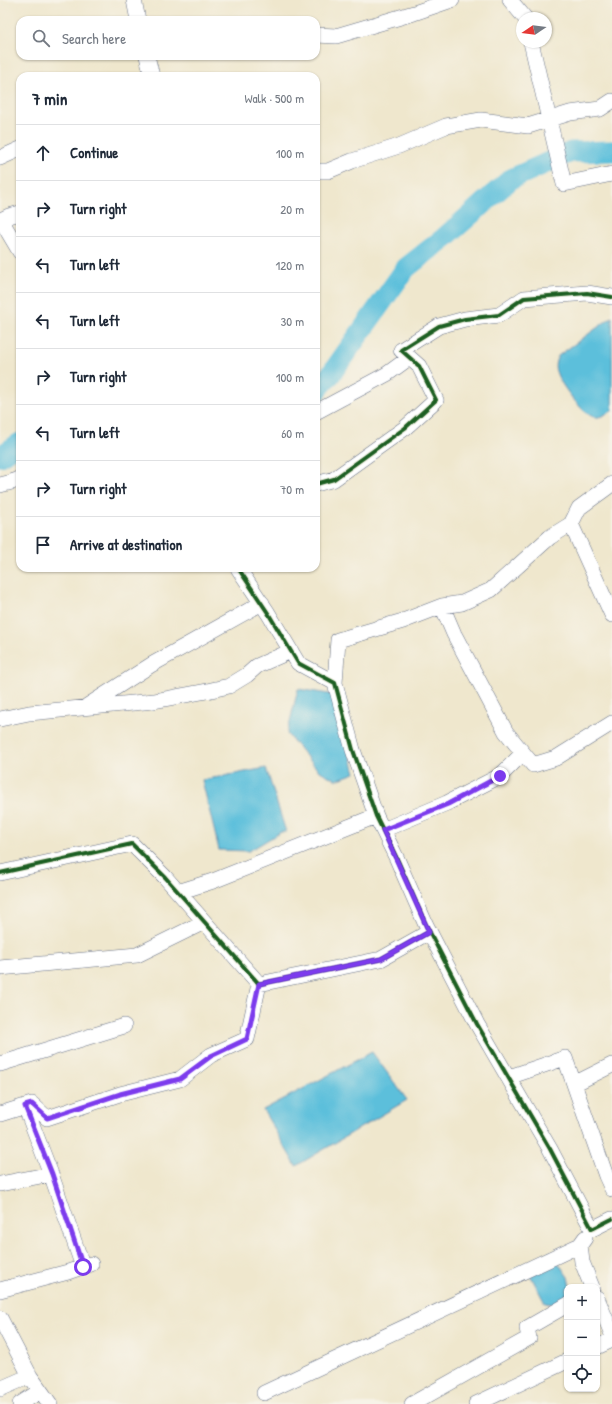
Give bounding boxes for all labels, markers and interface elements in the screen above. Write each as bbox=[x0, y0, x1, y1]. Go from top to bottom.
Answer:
north arrow bbox=[516, 12, 552, 48]
search box bbox=[16, 16, 320, 60]
icon: search bbox=[30, 27, 52, 49]
text: Search here bbox=[62, 28, 126, 49]
text: 7 min bbox=[32, 87, 67, 110]
text: Walk · 500 m bbox=[244, 89, 304, 107]
icon: ahead bbox=[32, 142, 54, 164]
text: Continue bbox=[70, 142, 118, 163]
text: 100 m bbox=[276, 144, 304, 162]
icon: right bbox=[32, 198, 54, 220]
text: Turn right bbox=[70, 198, 126, 219]
text: 20 m bbox=[280, 200, 304, 218]
icon: left bbox=[32, 254, 54, 276]
text: Turn left bbox=[70, 254, 120, 275]
text: 120 m bbox=[276, 256, 304, 274]
icon: left bbox=[32, 310, 54, 332]
text: Turn left bbox=[70, 310, 120, 331]
text: 30 m bbox=[281, 312, 304, 330]
icon: right bbox=[32, 366, 54, 388]
text: Turn right bbox=[70, 366, 126, 387]
text: 100 m bbox=[276, 368, 304, 386]
icon: left bbox=[32, 422, 54, 444]
text: Turn left bbox=[70, 422, 120, 443]
text: 60 m bbox=[281, 424, 304, 442]
icon: right bbox=[32, 478, 54, 500]
text: Turn right bbox=[70, 478, 126, 499]
text: 70 m bbox=[280, 480, 304, 498]
icon: arrive bbox=[32, 534, 54, 556]
text: Arrive at destination bbox=[70, 534, 182, 555]
route end bbox=[491, 767, 509, 785]
route start bbox=[74, 1258, 92, 1276]
map controls bbox=[564, 1284, 600, 1392]
button: + bbox=[564, 1284, 600, 1320]
button: − bbox=[564, 1320, 600, 1356]
button: locate bbox=[564, 1356, 600, 1392]

